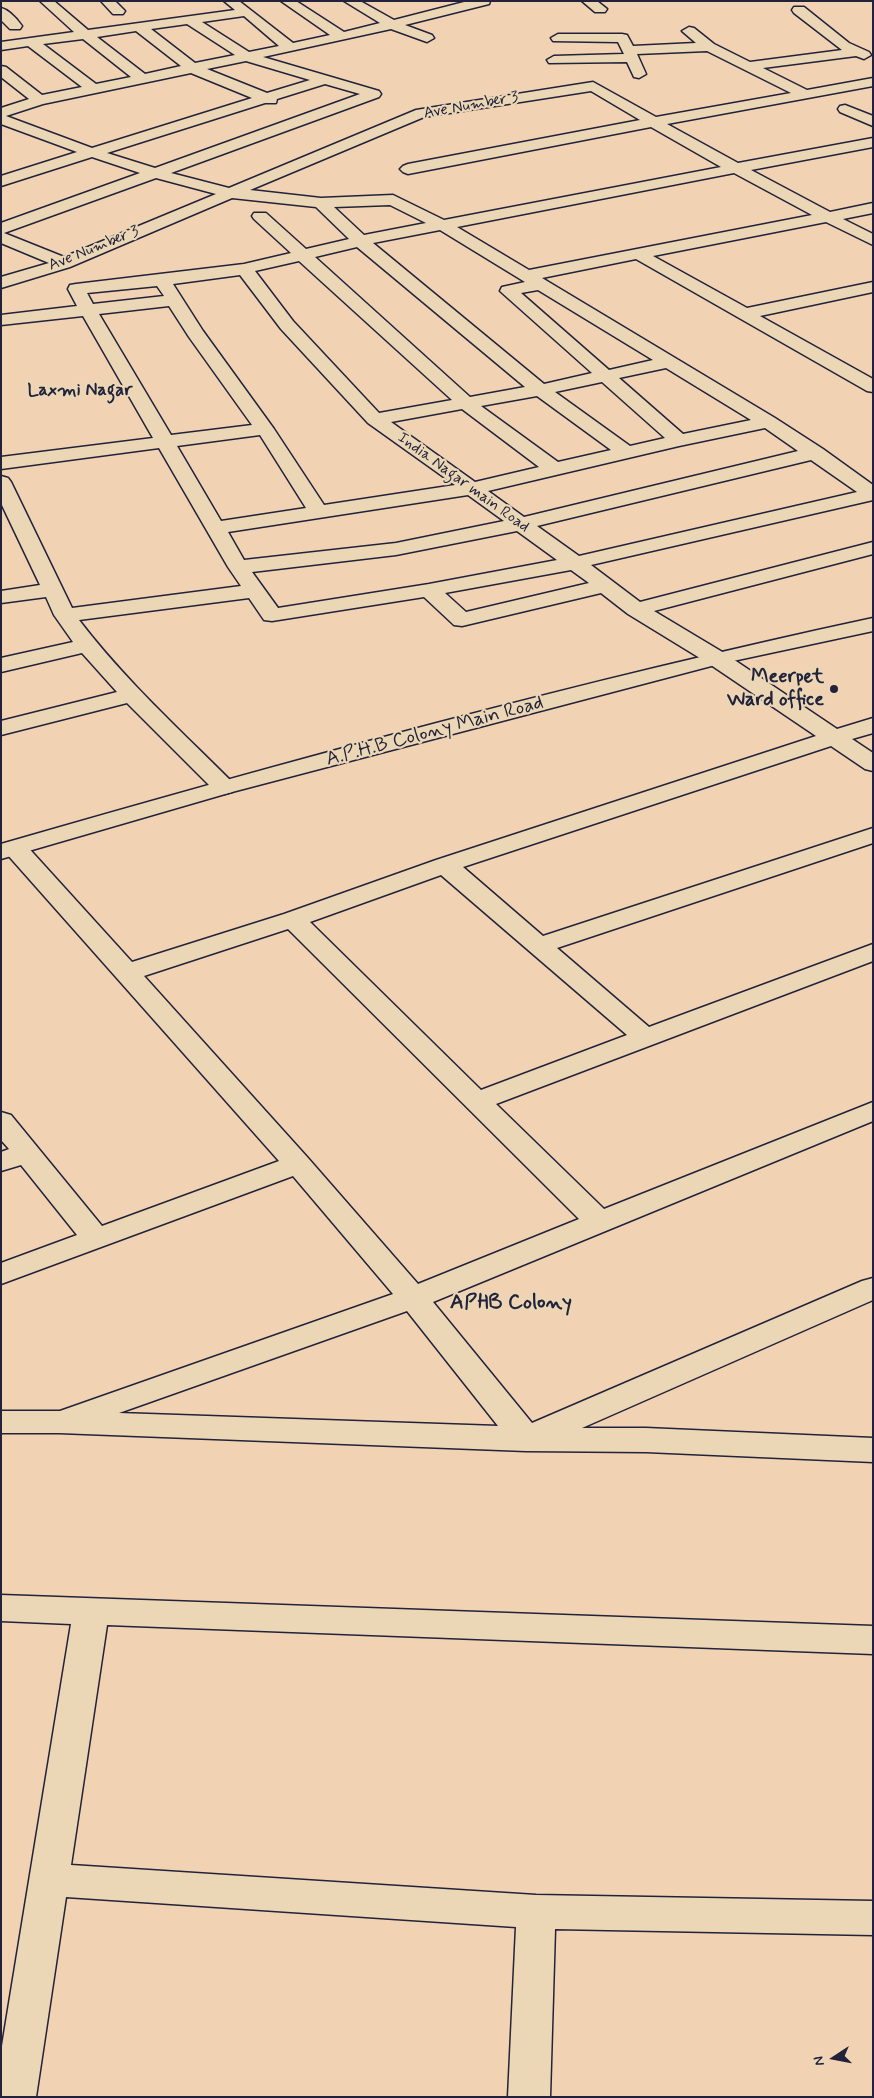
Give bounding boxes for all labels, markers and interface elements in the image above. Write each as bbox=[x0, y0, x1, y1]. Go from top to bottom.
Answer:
street label: Ave Number 3 bbox=[422, 88, 520, 124]
street label: Ave Number 3 bbox=[46, 222, 142, 276]
district label: Laxmi Nagar bbox=[28, 380, 132, 402]
street label: India Nagar main Road bbox=[393, 429, 533, 537]
place label: Meerpet Ward office bbox=[727, 666, 824, 713]
marker: Meerpet Ward office bbox=[828, 683, 840, 695]
street label: A.P.H.B Colony Main Road bbox=[324, 691, 546, 773]
district label: APHB Colony bbox=[450, 1291, 572, 1317]
north arrow bbox=[809, 2033, 859, 2083]
text: N bbox=[810, 2055, 829, 2067]

